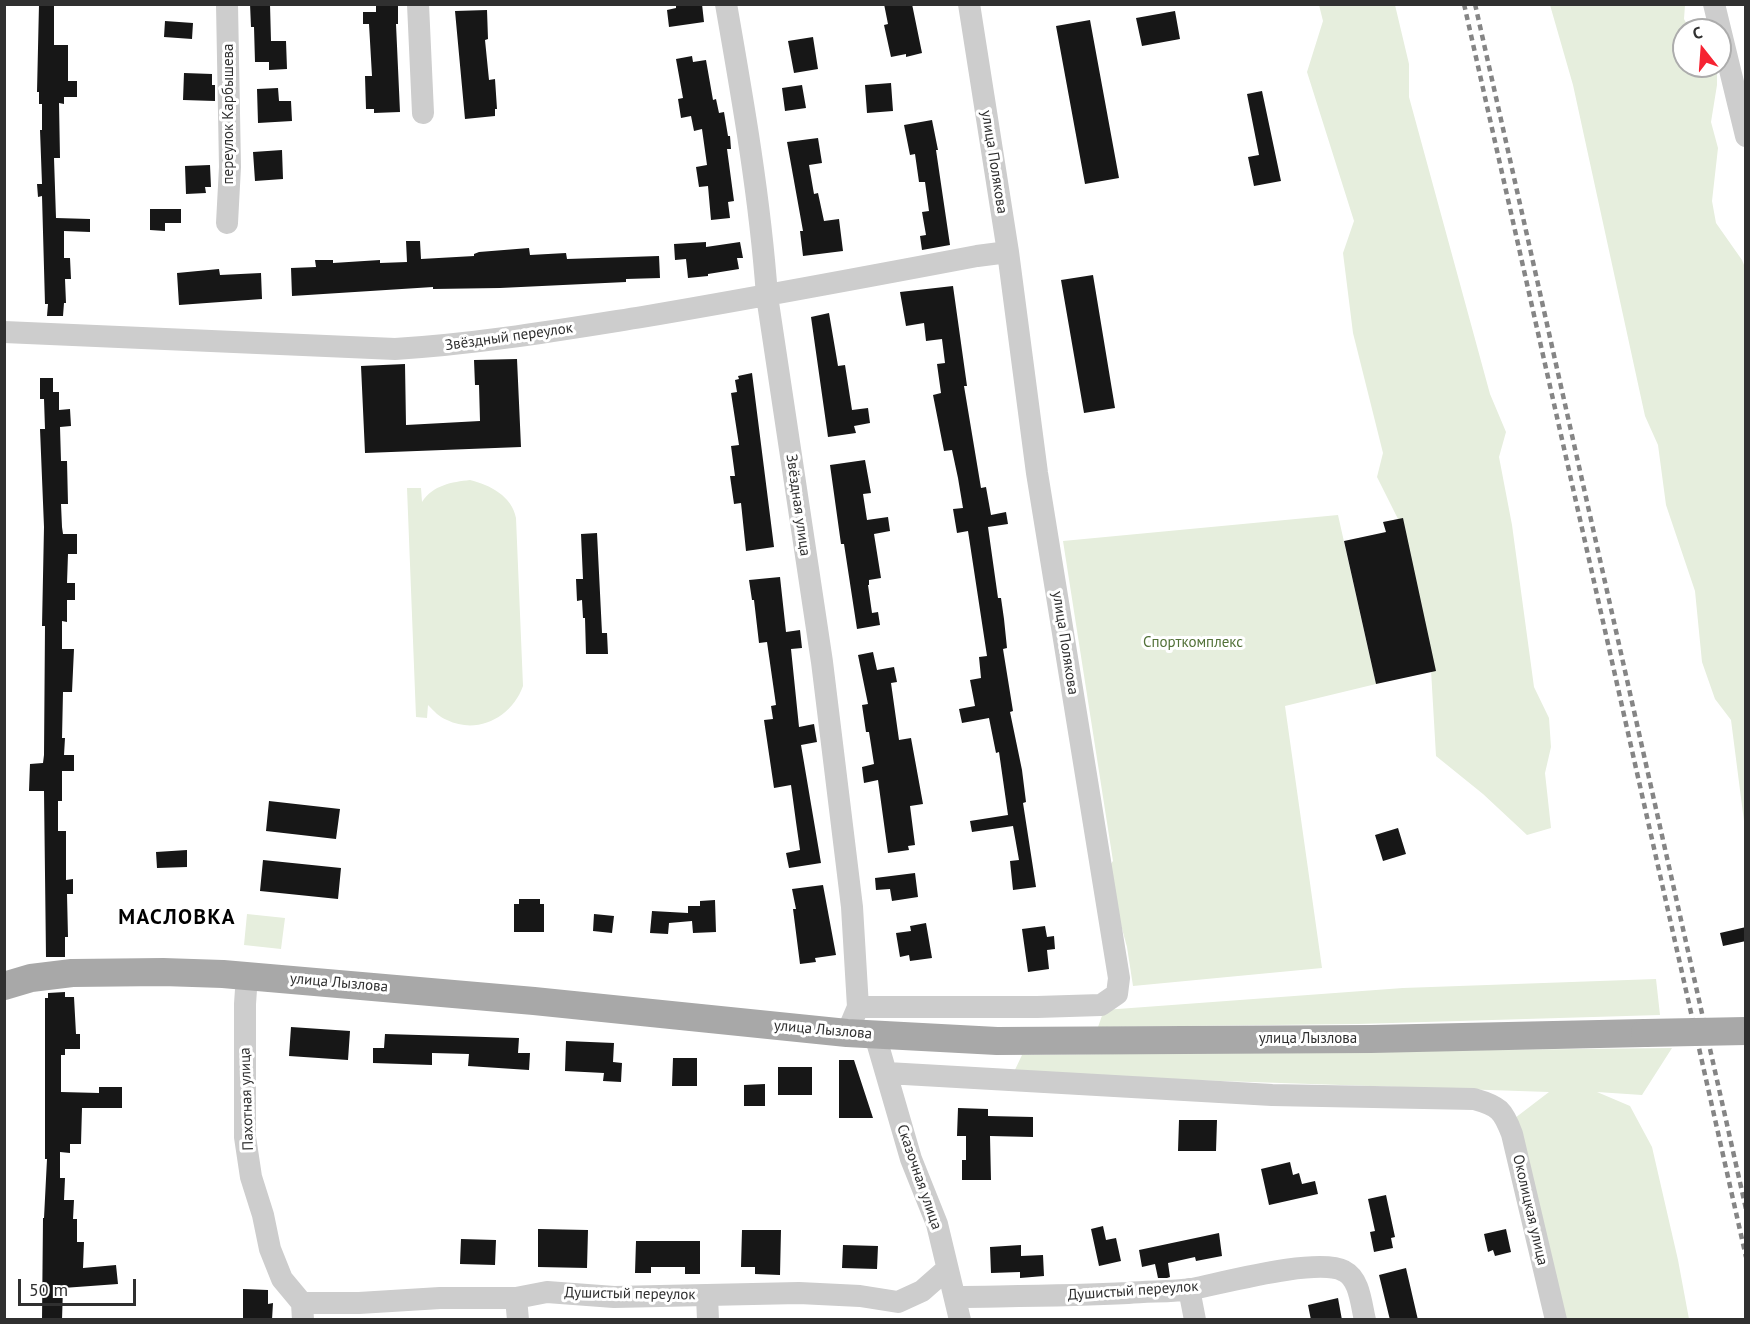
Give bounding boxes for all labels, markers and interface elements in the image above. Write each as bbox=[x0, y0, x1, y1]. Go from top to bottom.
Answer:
north arrow bbox=[1672, 18, 1732, 78]
text: С bbox=[1690, 22, 1705, 44]
street label: переулок Карбышева bbox=[220, 44, 238, 184]
street label: улица Полякова bbox=[977, 109, 1011, 215]
street label: Звёздный переулок bbox=[444, 319, 574, 355]
street label: Звёздная улица bbox=[782, 453, 814, 557]
street label: улица Полякова bbox=[1048, 590, 1082, 696]
park label: Спорткомплекс bbox=[1143, 634, 1243, 652]
district label: МАСЛОВКА bbox=[118, 905, 236, 931]
street label: улица Лызлова bbox=[289, 970, 389, 996]
street label: улица Лызлова bbox=[773, 1017, 873, 1043]
street label: улица Лызлова bbox=[1259, 1030, 1357, 1048]
street label: Пахотная улица bbox=[236, 1047, 258, 1151]
street label: Сказочная улица bbox=[893, 1122, 945, 1232]
street label: Околицкая улица bbox=[1509, 1153, 1551, 1267]
scale bar bbox=[21, 1267, 140, 1305]
street label: Душистый переулок bbox=[1067, 1277, 1199, 1305]
text: 50 m bbox=[29, 1278, 68, 1301]
street label: Душистый переулок bbox=[564, 1284, 696, 1304]

